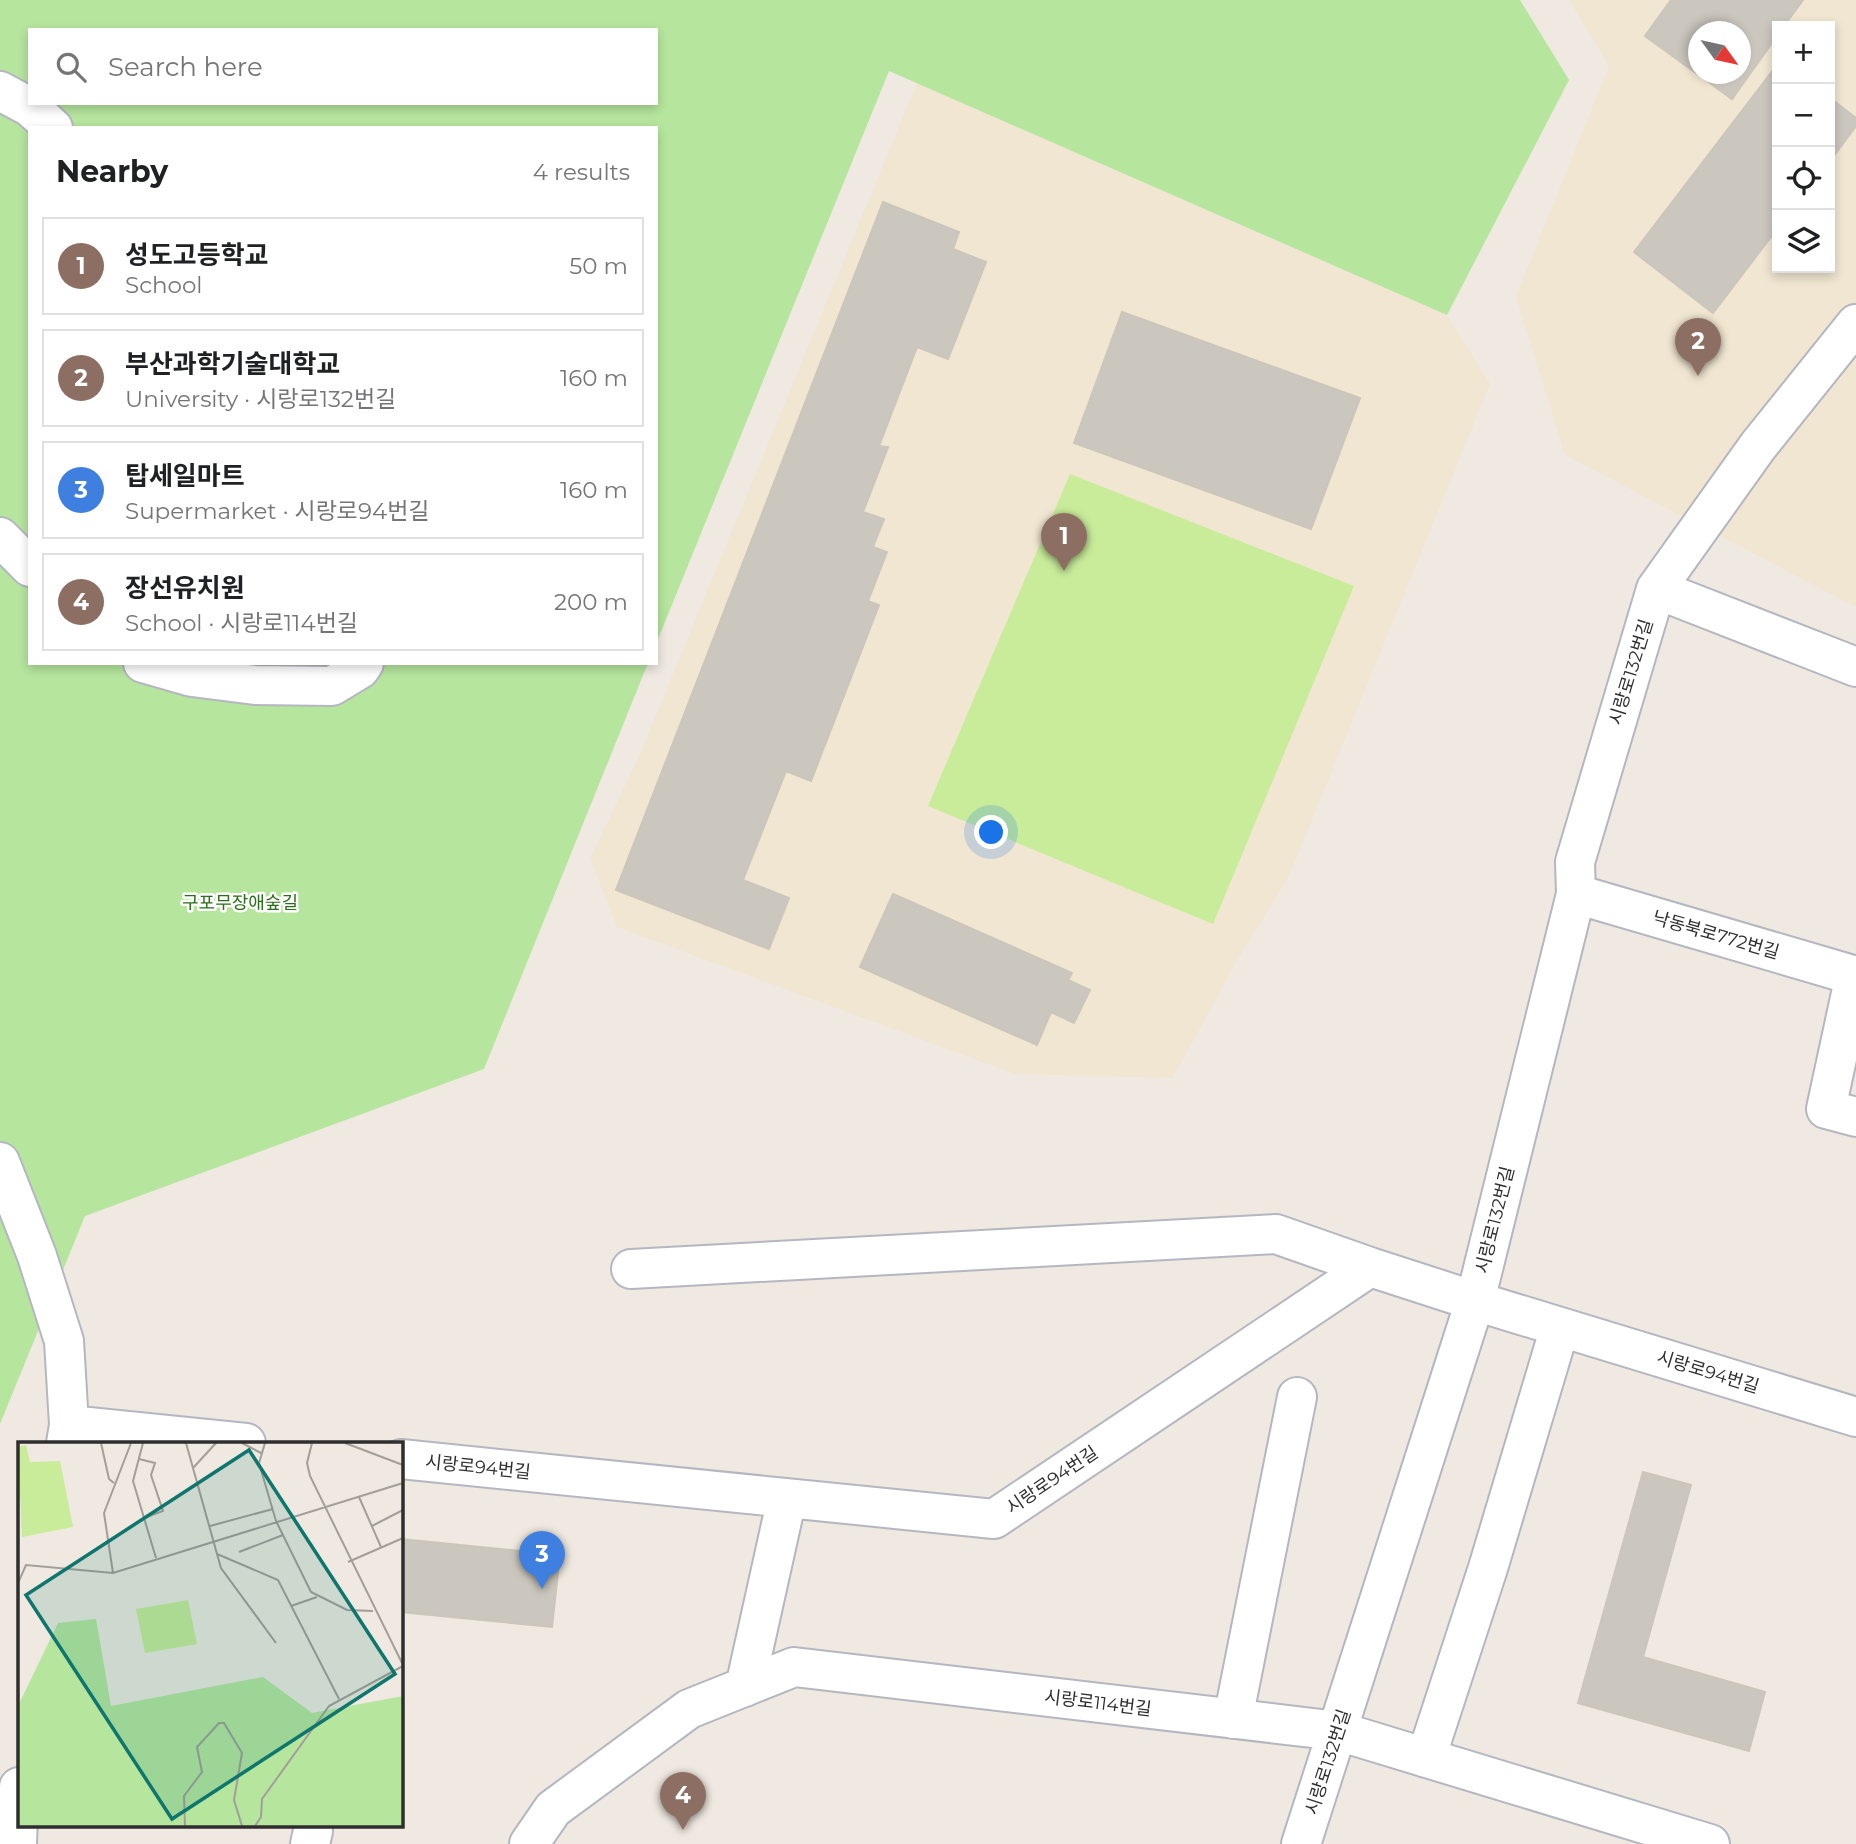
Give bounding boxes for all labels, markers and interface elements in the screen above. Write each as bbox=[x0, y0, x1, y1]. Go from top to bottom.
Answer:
north arrow bbox=[1688, 21, 1751, 84]
map controls bbox=[1772, 21, 1835, 273]
button: + bbox=[1772, 21, 1835, 84]
search box bbox=[28, 28, 658, 105]
icon: search bbox=[52, 48, 90, 86]
text: Search here bbox=[108, 51, 263, 83]
button: − bbox=[1772, 84, 1835, 147]
button: locate bbox=[1772, 147, 1835, 210]
text: Nearby bbox=[56, 153, 168, 190]
text: 4 results bbox=[533, 158, 630, 186]
button: layers bbox=[1772, 210, 1835, 273]
text: 성도고등학교 bbox=[125, 239, 269, 271]
text: 1 bbox=[76, 252, 86, 280]
text: 50 m bbox=[569, 252, 628, 280]
text: School bbox=[125, 271, 203, 299]
pin: 2 bbox=[1675, 318, 1721, 376]
text: 부산과학기술대학교 bbox=[125, 348, 340, 380]
text: 2 bbox=[74, 364, 88, 392]
text: 160 m bbox=[560, 364, 628, 392]
text: University · 시랑로132번길 bbox=[125, 385, 396, 413]
text: 탑세일마트 bbox=[125, 460, 245, 492]
text: 3 bbox=[74, 476, 88, 504]
text: 160 m bbox=[560, 476, 628, 504]
text: Supermarket · 시랑로94번길 bbox=[125, 497, 430, 525]
pin: 1 bbox=[1041, 513, 1087, 571]
text: 장선유치원 bbox=[125, 572, 245, 604]
text: 4 bbox=[73, 588, 89, 616]
text: 200 m bbox=[554, 588, 628, 616]
text: School · 시랑로114번길 bbox=[125, 609, 358, 637]
street label: 시랑로132번길 bbox=[1604, 616, 1658, 728]
your location bbox=[974, 815, 1008, 849]
park label: 구포무장애숲길 bbox=[182, 892, 298, 914]
street label: 낙동북로772번길 bbox=[1650, 906, 1782, 964]
street label: 시랑로132번길 bbox=[1471, 1164, 1519, 1276]
street label: 시랑로94번길 bbox=[1654, 1346, 1762, 1398]
street label: 시랑로94번길 bbox=[1002, 1441, 1102, 1519]
inset map bbox=[18, 1442, 402, 1826]
street label: 시랑로94번길 bbox=[424, 1451, 532, 1483]
pin: 3 bbox=[519, 1531, 565, 1589]
street label: 시랑로114번길 bbox=[1043, 1686, 1153, 1720]
street label: 시랑로132번길 bbox=[1301, 1706, 1355, 1818]
pin: 4 bbox=[660, 1772, 706, 1830]

